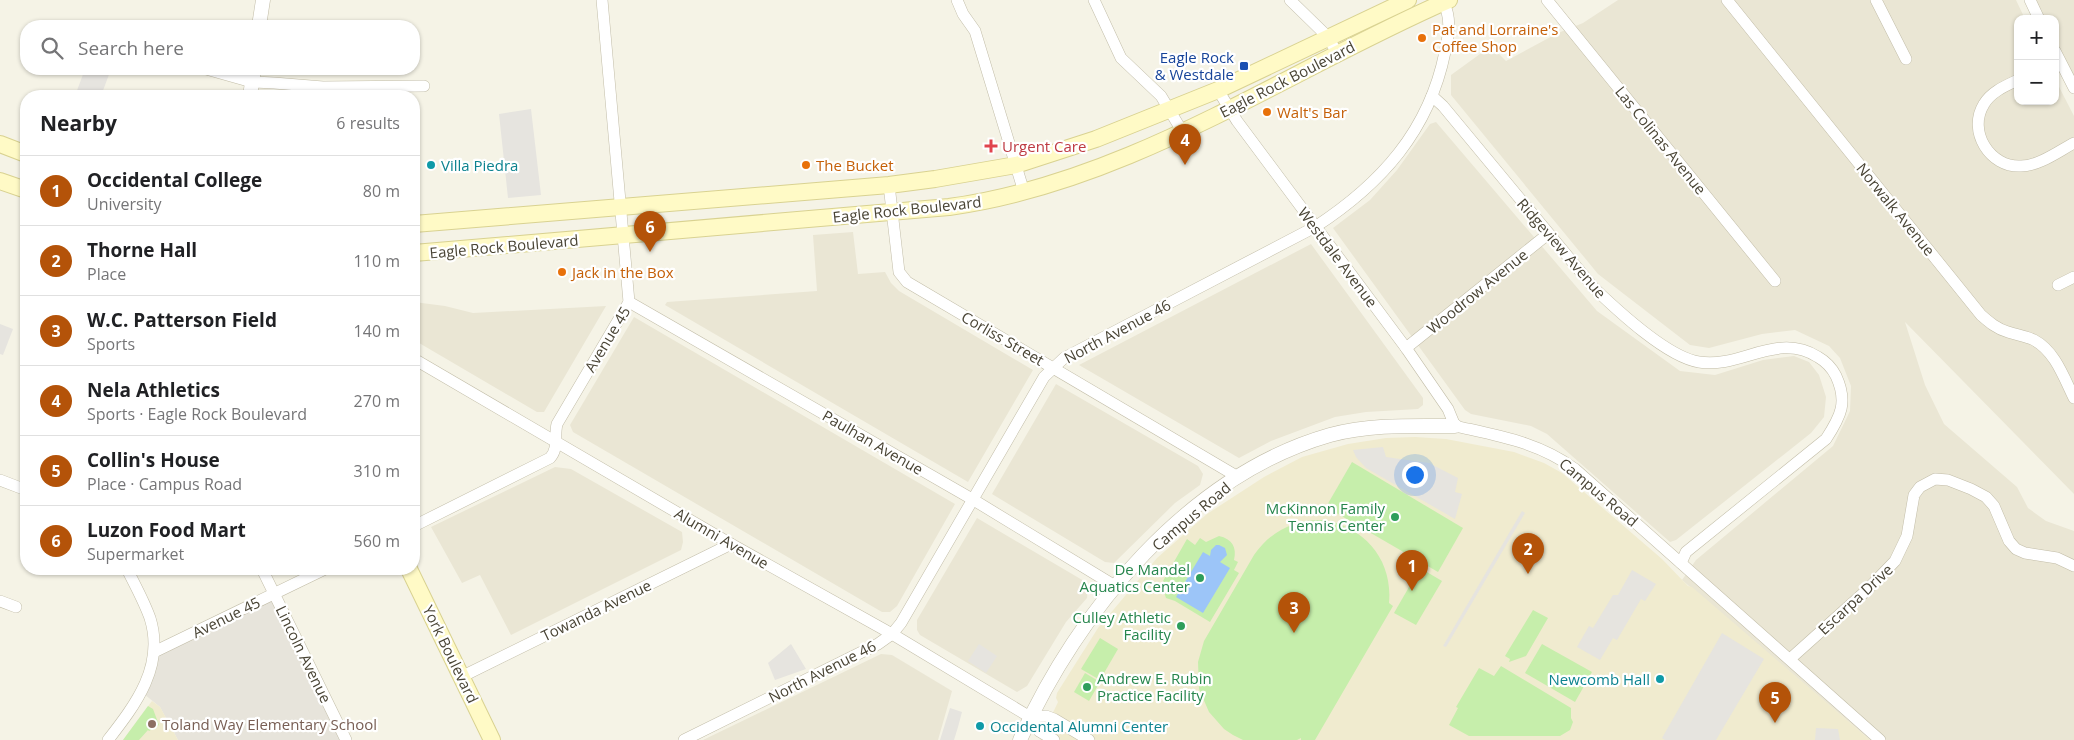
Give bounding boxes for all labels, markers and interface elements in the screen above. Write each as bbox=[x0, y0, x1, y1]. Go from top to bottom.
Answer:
map controls bbox=[2014, 15, 2059, 105]
button: + bbox=[2014, 15, 2059, 60]
place label: Pat and Lorraine's Coffee Shop bbox=[1432, 19, 1559, 56]
search box bbox=[20, 20, 420, 75]
marker: Pat and Lorraine's Coffee Shop bbox=[1416, 32, 1428, 44]
icon: search bbox=[38, 34, 66, 62]
text: Search here bbox=[78, 35, 184, 61]
street label: Eagle Rock Boulevard bbox=[1216, 36, 1358, 122]
place label: Eagle Rock & Westdale bbox=[1155, 47, 1234, 84]
marker: Eagle Rock & Westdale bbox=[1238, 60, 1250, 72]
button: − bbox=[2014, 60, 2059, 105]
street label: Las Colinas Avenue bbox=[1611, 82, 1711, 198]
place label: Walt's Bar bbox=[1277, 102, 1347, 122]
marker: Walt's Bar bbox=[1261, 106, 1273, 118]
text: Nearby bbox=[40, 109, 117, 137]
text: 6 results bbox=[336, 112, 400, 134]
pin: 4 bbox=[1169, 124, 1201, 165]
place label: Urgent Care bbox=[1002, 136, 1086, 156]
marker: Urgent Care bbox=[984, 139, 998, 153]
place label: Villa Piedra bbox=[441, 155, 518, 175]
place label: The Bucket bbox=[816, 155, 894, 175]
street label: Norwalk Avenue bbox=[1852, 158, 1940, 260]
marker: Villa Piedra bbox=[425, 159, 437, 171]
marker: The Bucket bbox=[800, 159, 812, 171]
text: Occidental College bbox=[87, 167, 262, 193]
text: 1 bbox=[51, 180, 61, 202]
text: 80 m bbox=[363, 180, 400, 202]
street label: Eagle Rock Boulevard bbox=[832, 191, 982, 227]
text: University bbox=[87, 193, 161, 215]
street label: Ridgeview Avenue bbox=[1513, 194, 1611, 302]
street label: Westdale Avenue bbox=[1294, 203, 1382, 311]
pin: 6 bbox=[634, 211, 666, 252]
street label: Eagle Rock Boulevard bbox=[429, 230, 579, 262]
text: Thorne Hall bbox=[87, 237, 197, 263]
street label: Woodrow Avenue bbox=[1423, 244, 1531, 338]
text: 2 bbox=[51, 250, 61, 272]
text: 110 m bbox=[354, 250, 400, 272]
place label: Jack in the Box bbox=[570, 262, 674, 282]
text: Place bbox=[87, 263, 126, 285]
marker: Jack in the Box bbox=[556, 266, 568, 278]
street label: North Avenue 46 bbox=[1060, 294, 1174, 368]
street label: Avenue 45 bbox=[580, 302, 634, 376]
street label: Corliss Street bbox=[958, 306, 1048, 370]
text: W.C. Patterson Field bbox=[87, 307, 277, 333]
text: 3 bbox=[51, 320, 61, 342]
text: 140 m bbox=[354, 320, 400, 342]
text: Sports bbox=[87, 333, 135, 355]
text: Nela Athletics bbox=[87, 377, 220, 403]
text: 4 bbox=[51, 390, 61, 412]
text: 270 m bbox=[354, 390, 400, 412]
text: Sports · Eagle Rock Boulevard bbox=[87, 403, 307, 425]
street label: Paulhan Avenue bbox=[819, 405, 927, 479]
text: Collin's House bbox=[87, 447, 220, 473]
street label: Campus Road bbox=[1555, 453, 1643, 531]
text: 5 bbox=[51, 460, 61, 482]
text: 310 m bbox=[354, 460, 400, 482]
your location bbox=[1402, 462, 1428, 488]
text: Place · Campus Road bbox=[87, 473, 242, 495]
street label: Campus Road bbox=[1147, 477, 1235, 555]
place label: McKinnon Family Tennis Center bbox=[1266, 498, 1385, 535]
street label: Alumni Avenue bbox=[671, 503, 773, 573]
marker: McKinnon Family Tennis Center bbox=[1389, 511, 1401, 523]
text: Luzon Food Mart bbox=[87, 517, 246, 543]
text: 6 bbox=[51, 530, 61, 552]
text: 560 m bbox=[354, 530, 400, 552]
pin: 2 bbox=[1512, 533, 1544, 574]
text: Supermarket bbox=[87, 543, 184, 565]
pin: 1 bbox=[1396, 550, 1428, 591]
place label: De Mandel Aquatics Center bbox=[1079, 559, 1190, 596]
street label: Escarpa Drive bbox=[1813, 559, 1897, 639]
marker: De Mandel Aquatics Center bbox=[1194, 572, 1206, 584]
street label: Towanda Avenue bbox=[538, 575, 654, 645]
street label: Avenue 45 bbox=[189, 592, 263, 642]
pin: 3 bbox=[1278, 592, 1310, 633]
street label: Lincoln Avenue bbox=[272, 602, 336, 706]
street label: York Boulevard bbox=[419, 602, 483, 706]
place label: Culley Athletic Facility bbox=[1072, 607, 1171, 644]
marker: Culley Athletic Facility bbox=[1175, 620, 1187, 632]
street label: North Avenue 46 bbox=[765, 635, 879, 707]
place label: Andrew E. Rubin Practice Facility bbox=[1097, 668, 1212, 705]
place label: Newcomb Hall bbox=[1549, 669, 1650, 689]
marker: Newcomb Hall bbox=[1654, 673, 1666, 685]
marker: Andrew E. Rubin Practice Facility bbox=[1081, 681, 1093, 693]
pin: 5 bbox=[1759, 682, 1791, 723]
place label: Toland Way Elementary School bbox=[162, 714, 377, 734]
place label: Occidental Alumni Center bbox=[990, 716, 1168, 736]
marker: Toland Way Elementary School bbox=[146, 718, 158, 730]
marker: Occidental Alumni Center bbox=[974, 720, 986, 732]

